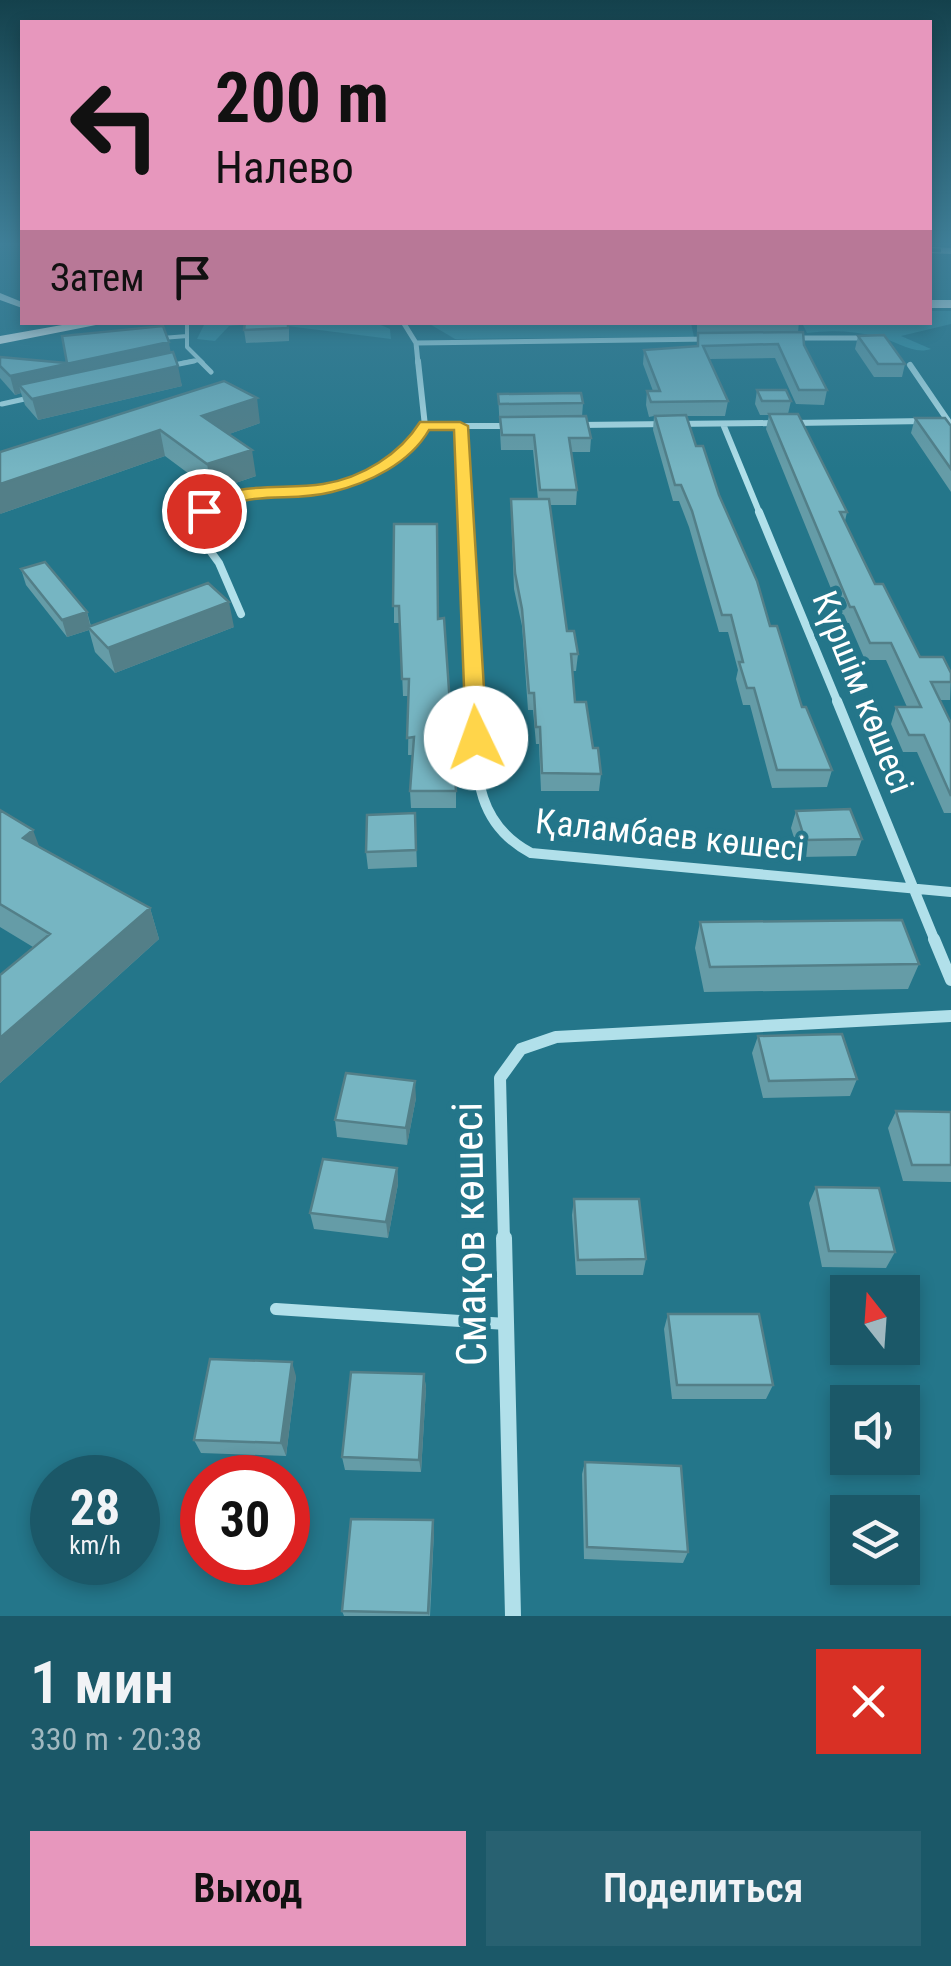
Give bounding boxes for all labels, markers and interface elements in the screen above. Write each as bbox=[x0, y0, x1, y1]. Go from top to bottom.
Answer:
text: 200 m bbox=[215, 57, 389, 139]
icon: left bbox=[50, 60, 180, 190]
text: Налево bbox=[215, 141, 354, 194]
icon: arrive bbox=[165, 250, 220, 305]
text: Затем bbox=[50, 256, 145, 300]
pin bbox=[162, 469, 247, 554]
icon: arrive bbox=[177, 484, 232, 539]
street label: Күршім көшесі bbox=[803, 585, 922, 799]
position arrow bbox=[424, 686, 528, 790]
street label: Қаламбаев көшесі bbox=[533, 801, 807, 870]
street label: Смақов көшесі bbox=[443, 1102, 496, 1366]
north arrow bbox=[830, 1275, 920, 1365]
map controls bbox=[830, 1275, 920, 1585]
button: sound bbox=[830, 1385, 920, 1475]
speed limit sign: 30 bbox=[180, 1455, 310, 1585]
text: 28 bbox=[70, 1479, 120, 1537]
button: layers bbox=[830, 1495, 920, 1585]
text: km/h bbox=[69, 1531, 121, 1560]
text: 1 мин bbox=[30, 1647, 174, 1718]
button: close bbox=[816, 1649, 921, 1754]
text: 330 m · 20:38 bbox=[30, 1720, 202, 1758]
button: Выход bbox=[30, 1831, 466, 1946]
button: Поделиться bbox=[486, 1831, 921, 1946]

